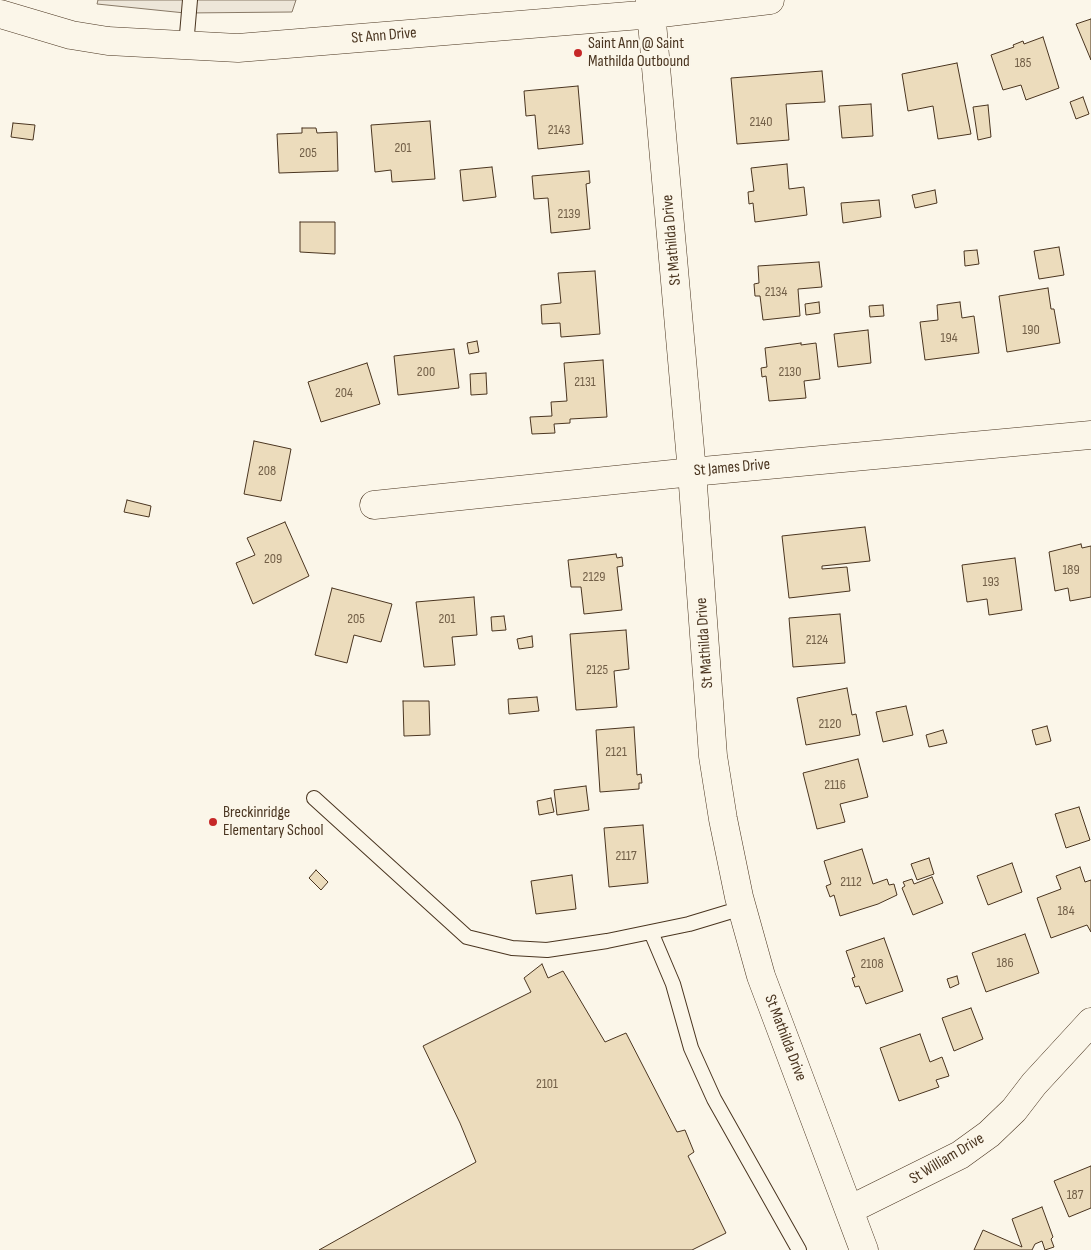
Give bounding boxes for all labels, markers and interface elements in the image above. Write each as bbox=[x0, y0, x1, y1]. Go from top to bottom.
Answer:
street label: St Ann Drive bbox=[350, 24, 418, 48]
place label: Saint Ann @ Saint Mathilda Outbound bbox=[588, 34, 690, 72]
marker: Saint Ann @ Saint Mathilda Outbound bbox=[572, 47, 584, 59]
house number: 185 bbox=[1015, 55, 1031, 71]
house number: 2140 bbox=[750, 114, 772, 130]
house number: 2143 bbox=[548, 122, 570, 138]
house number: 201 bbox=[395, 140, 411, 156]
house number: 205 bbox=[299, 145, 317, 161]
street label: St Mathilda Drive bbox=[658, 194, 686, 286]
house number: 2139 bbox=[558, 206, 580, 222]
house number: 2134 bbox=[765, 284, 787, 300]
house number: 190 bbox=[1022, 322, 1040, 338]
house number: 194 bbox=[941, 330, 957, 346]
house number: 200 bbox=[417, 364, 435, 380]
house number: 2130 bbox=[779, 364, 801, 380]
house number: 2131 bbox=[574, 374, 596, 390]
house number: 204 bbox=[335, 385, 353, 401]
street label: St James Drive bbox=[693, 455, 771, 481]
house number: 208 bbox=[258, 463, 276, 479]
house number: 209 bbox=[264, 551, 282, 567]
house number: 189 bbox=[1062, 562, 1080, 578]
house number: 2129 bbox=[583, 569, 605, 585]
house number: 193 bbox=[983, 574, 999, 590]
street label: St Mathilda Drive bbox=[692, 597, 718, 689]
house number: 205 bbox=[347, 611, 365, 627]
house number: 201 bbox=[439, 611, 455, 627]
house number: 2124 bbox=[806, 632, 828, 648]
house number: 2125 bbox=[586, 662, 608, 678]
house number: 2120 bbox=[819, 716, 841, 732]
house number: 2121 bbox=[605, 744, 627, 760]
house number: 2116 bbox=[824, 777, 846, 793]
place label: Breckinridge Elementary School bbox=[223, 803, 323, 841]
marker: Breckinridge Elementary School bbox=[207, 816, 219, 828]
house number: 2117 bbox=[615, 848, 637, 864]
house number: 2112 bbox=[840, 874, 862, 890]
house number: 184 bbox=[1057, 903, 1075, 919]
house number: 186 bbox=[996, 955, 1014, 971]
house number: 2108 bbox=[860, 956, 884, 972]
street label: St Mathilda Drive bbox=[760, 992, 810, 1084]
house number: 2101 bbox=[536, 1076, 558, 1092]
street label: St William Drive bbox=[906, 1129, 988, 1189]
house number: 187 bbox=[1067, 1187, 1083, 1203]

